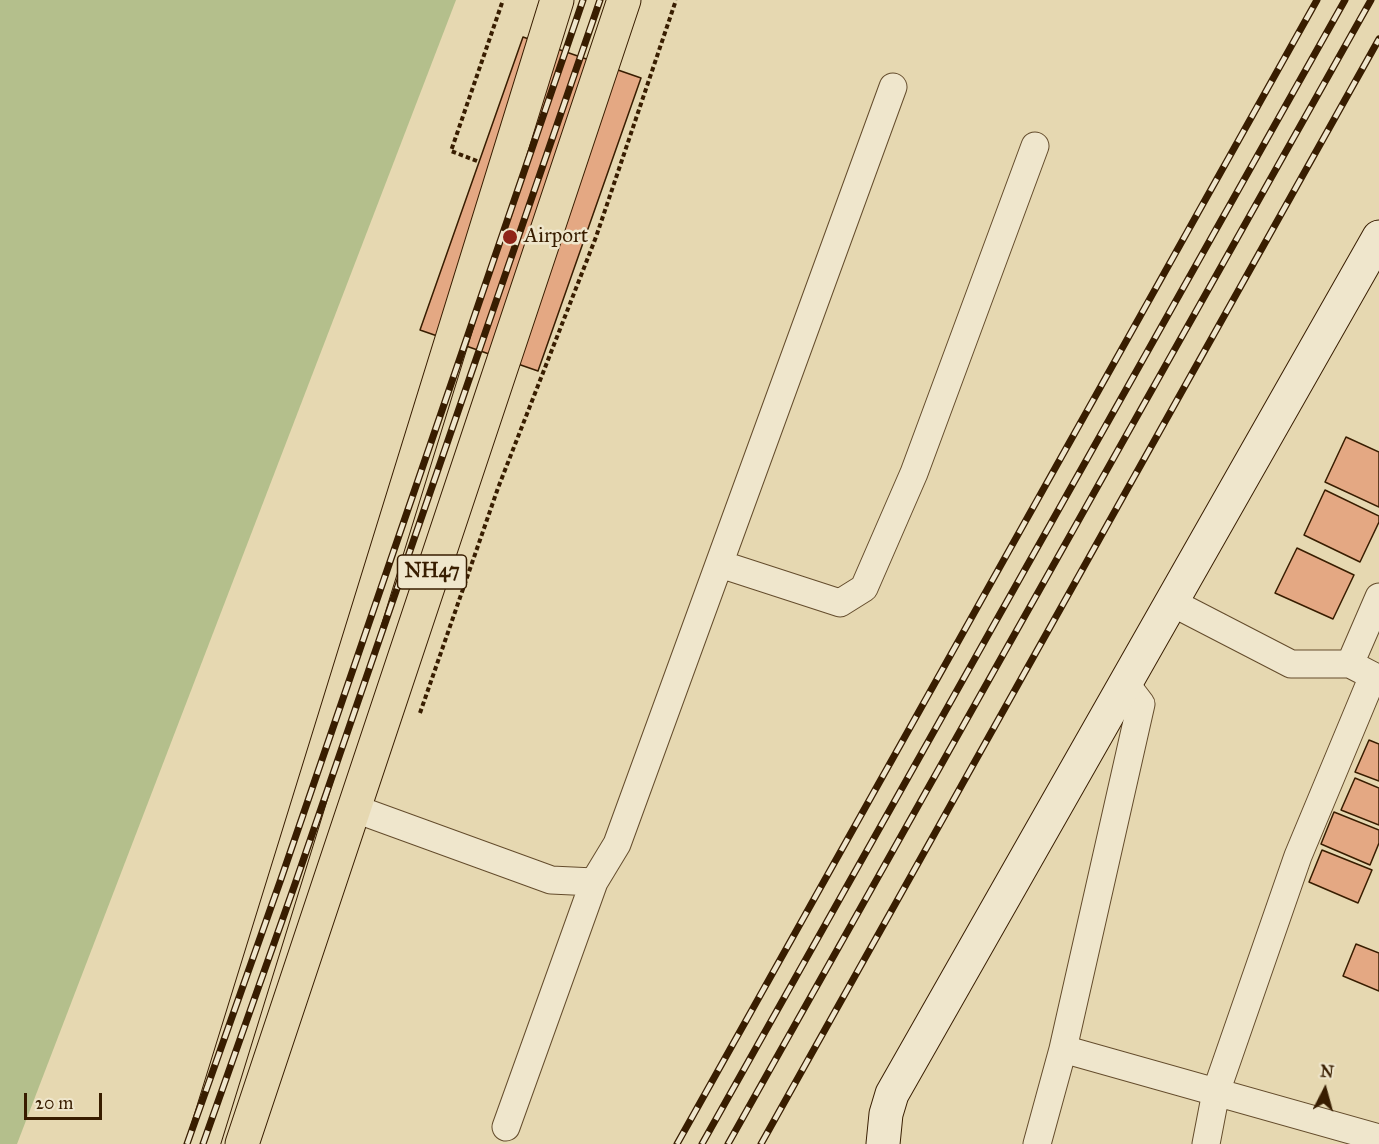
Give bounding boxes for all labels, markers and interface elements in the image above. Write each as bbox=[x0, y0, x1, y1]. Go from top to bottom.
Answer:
place label: Airport bbox=[524, 224, 588, 250]
marker: Airport bbox=[501, 228, 519, 246]
road number: NH47 bbox=[398, 555, 466, 589]
north arrow bbox=[1295, 1060, 1355, 1120]
text: N bbox=[1319, 1061, 1335, 1082]
scale bar bbox=[27, 1081, 105, 1119]
text: 20 m bbox=[35, 1092, 73, 1114]

